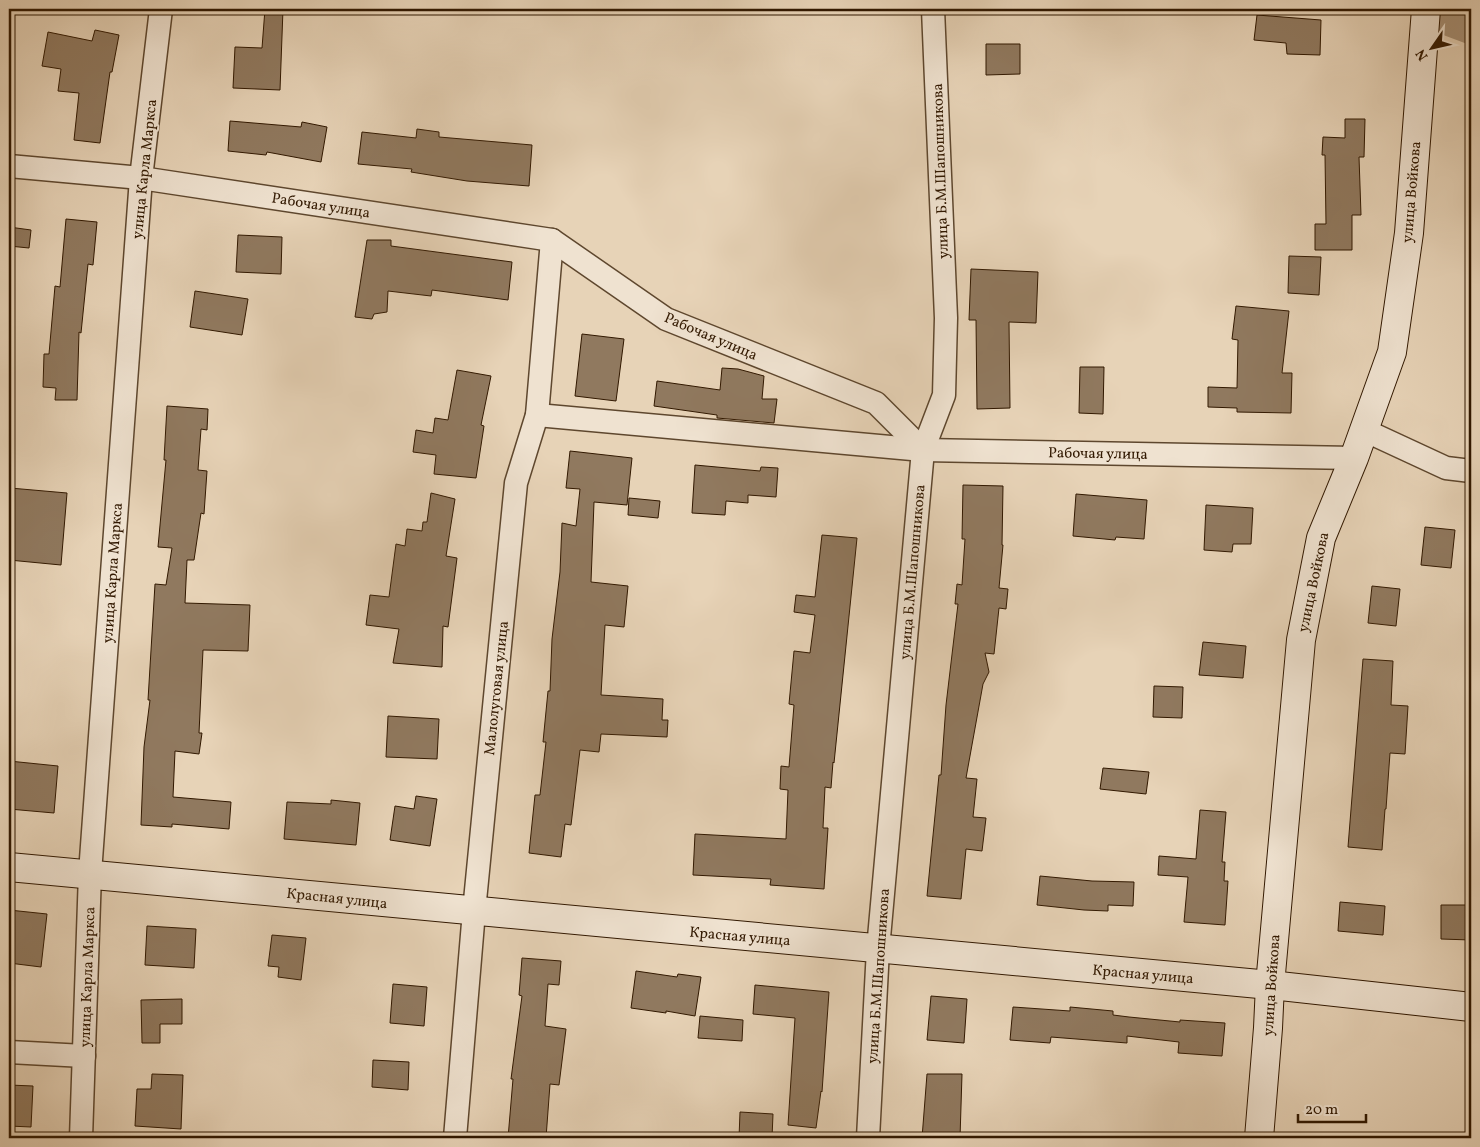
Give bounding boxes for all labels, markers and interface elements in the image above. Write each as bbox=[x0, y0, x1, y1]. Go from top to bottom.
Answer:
north arrow bbox=[1408, 22, 1458, 72]
text: N bbox=[1412, 45, 1433, 64]
street label: улица Б.М.Шапошникова bbox=[928, 83, 955, 259]
street label: улица Карла Маркса bbox=[128, 98, 163, 240]
street label: улица Войкова bbox=[1398, 140, 1427, 244]
street label: Рабочая улица bbox=[270, 188, 372, 225]
street label: Рабочая улица bbox=[660, 308, 760, 367]
street label: Рабочая улица bbox=[1048, 443, 1148, 466]
street label: улица Б.М.Шапошникова bbox=[895, 484, 932, 661]
street label: улица Карла Маркса bbox=[98, 502, 129, 644]
street label: улица Войкова bbox=[1294, 530, 1335, 634]
street label: Малолуговая улица bbox=[480, 620, 515, 757]
street label: Красная улица bbox=[285, 884, 388, 915]
street label: улица Б.М.Шапошникова bbox=[863, 888, 896, 1065]
street label: улица Карла Маркса bbox=[76, 906, 101, 1048]
street label: Красная улица bbox=[688, 923, 791, 952]
street label: улица Войкова bbox=[1258, 933, 1287, 1037]
street label: Красная улица bbox=[1091, 961, 1194, 990]
scale bar bbox=[1298, 1092, 1365, 1124]
text: 20 m bbox=[1305, 1100, 1338, 1121]

